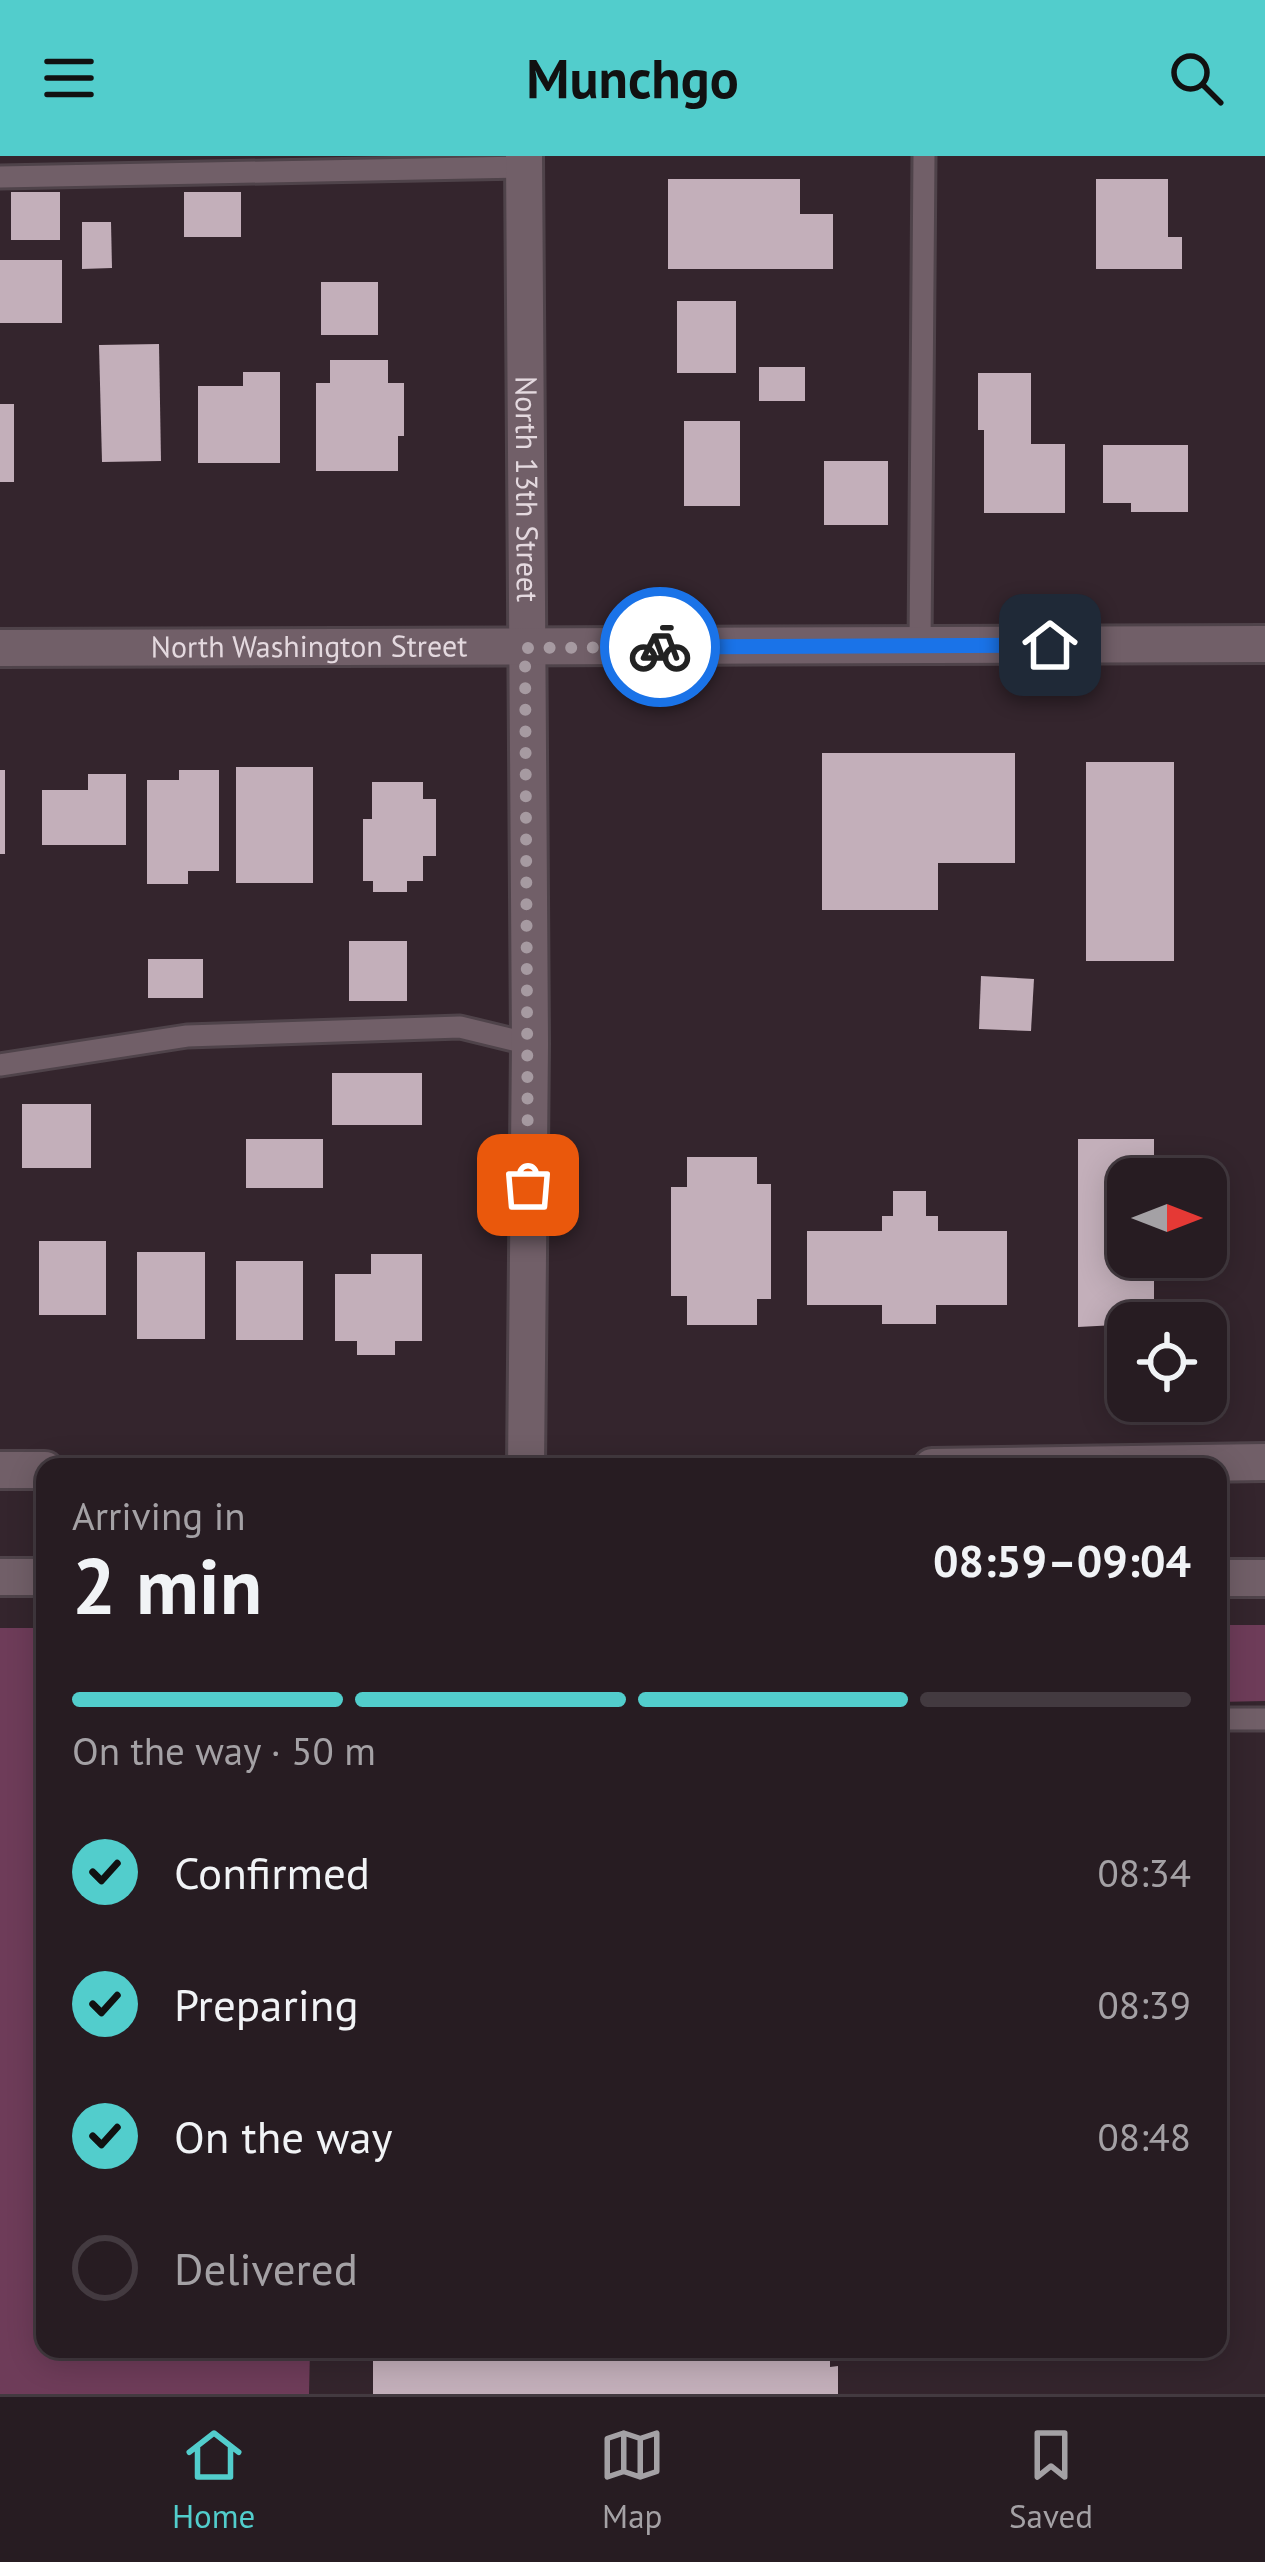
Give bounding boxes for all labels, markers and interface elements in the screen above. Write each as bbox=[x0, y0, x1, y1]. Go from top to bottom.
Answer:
text: Munchgo bbox=[526, 43, 739, 113]
icon: menu bbox=[36, 45, 102, 111]
icon: search bbox=[1163, 45, 1229, 111]
street label: North 13th Street bbox=[507, 376, 548, 602]
courier bbox=[600, 587, 720, 707]
pin bbox=[999, 594, 1101, 696]
icon: home bbox=[1017, 612, 1083, 678]
icon: bike bbox=[627, 614, 693, 680]
street label: North Washington Street bbox=[151, 626, 467, 666]
pin bbox=[477, 1134, 579, 1236]
icon: bag bbox=[495, 1152, 561, 1218]
north arrow bbox=[1107, 1158, 1227, 1278]
map controls bbox=[1107, 1158, 1227, 1422]
button: locate bbox=[1107, 1302, 1227, 1422]
text: Arriving in bbox=[72, 1490, 246, 1541]
text: 08:59–09:04 bbox=[933, 1531, 1191, 1589]
text: 2 min bbox=[72, 1535, 262, 1636]
text: On the way · 50 m bbox=[72, 1725, 376, 1776]
icon: check bbox=[72, 1839, 138, 1905]
text: Confirmed bbox=[174, 1843, 370, 1901]
text: 08:34 bbox=[1097, 1847, 1191, 1898]
icon: check bbox=[72, 1971, 138, 2037]
text: Preparing bbox=[174, 1975, 359, 2033]
text: 08:39 bbox=[1097, 1979, 1191, 2030]
icon: check bbox=[72, 2103, 138, 2169]
text: On the way bbox=[174, 2107, 393, 2165]
text: 08:48 bbox=[1097, 2111, 1191, 2162]
text: Delivered bbox=[174, 2239, 358, 2297]
tab: Home bbox=[172, 2422, 255, 2537]
tab: Map bbox=[599, 2422, 665, 2537]
tab: Saved bbox=[1009, 2422, 1093, 2537]

